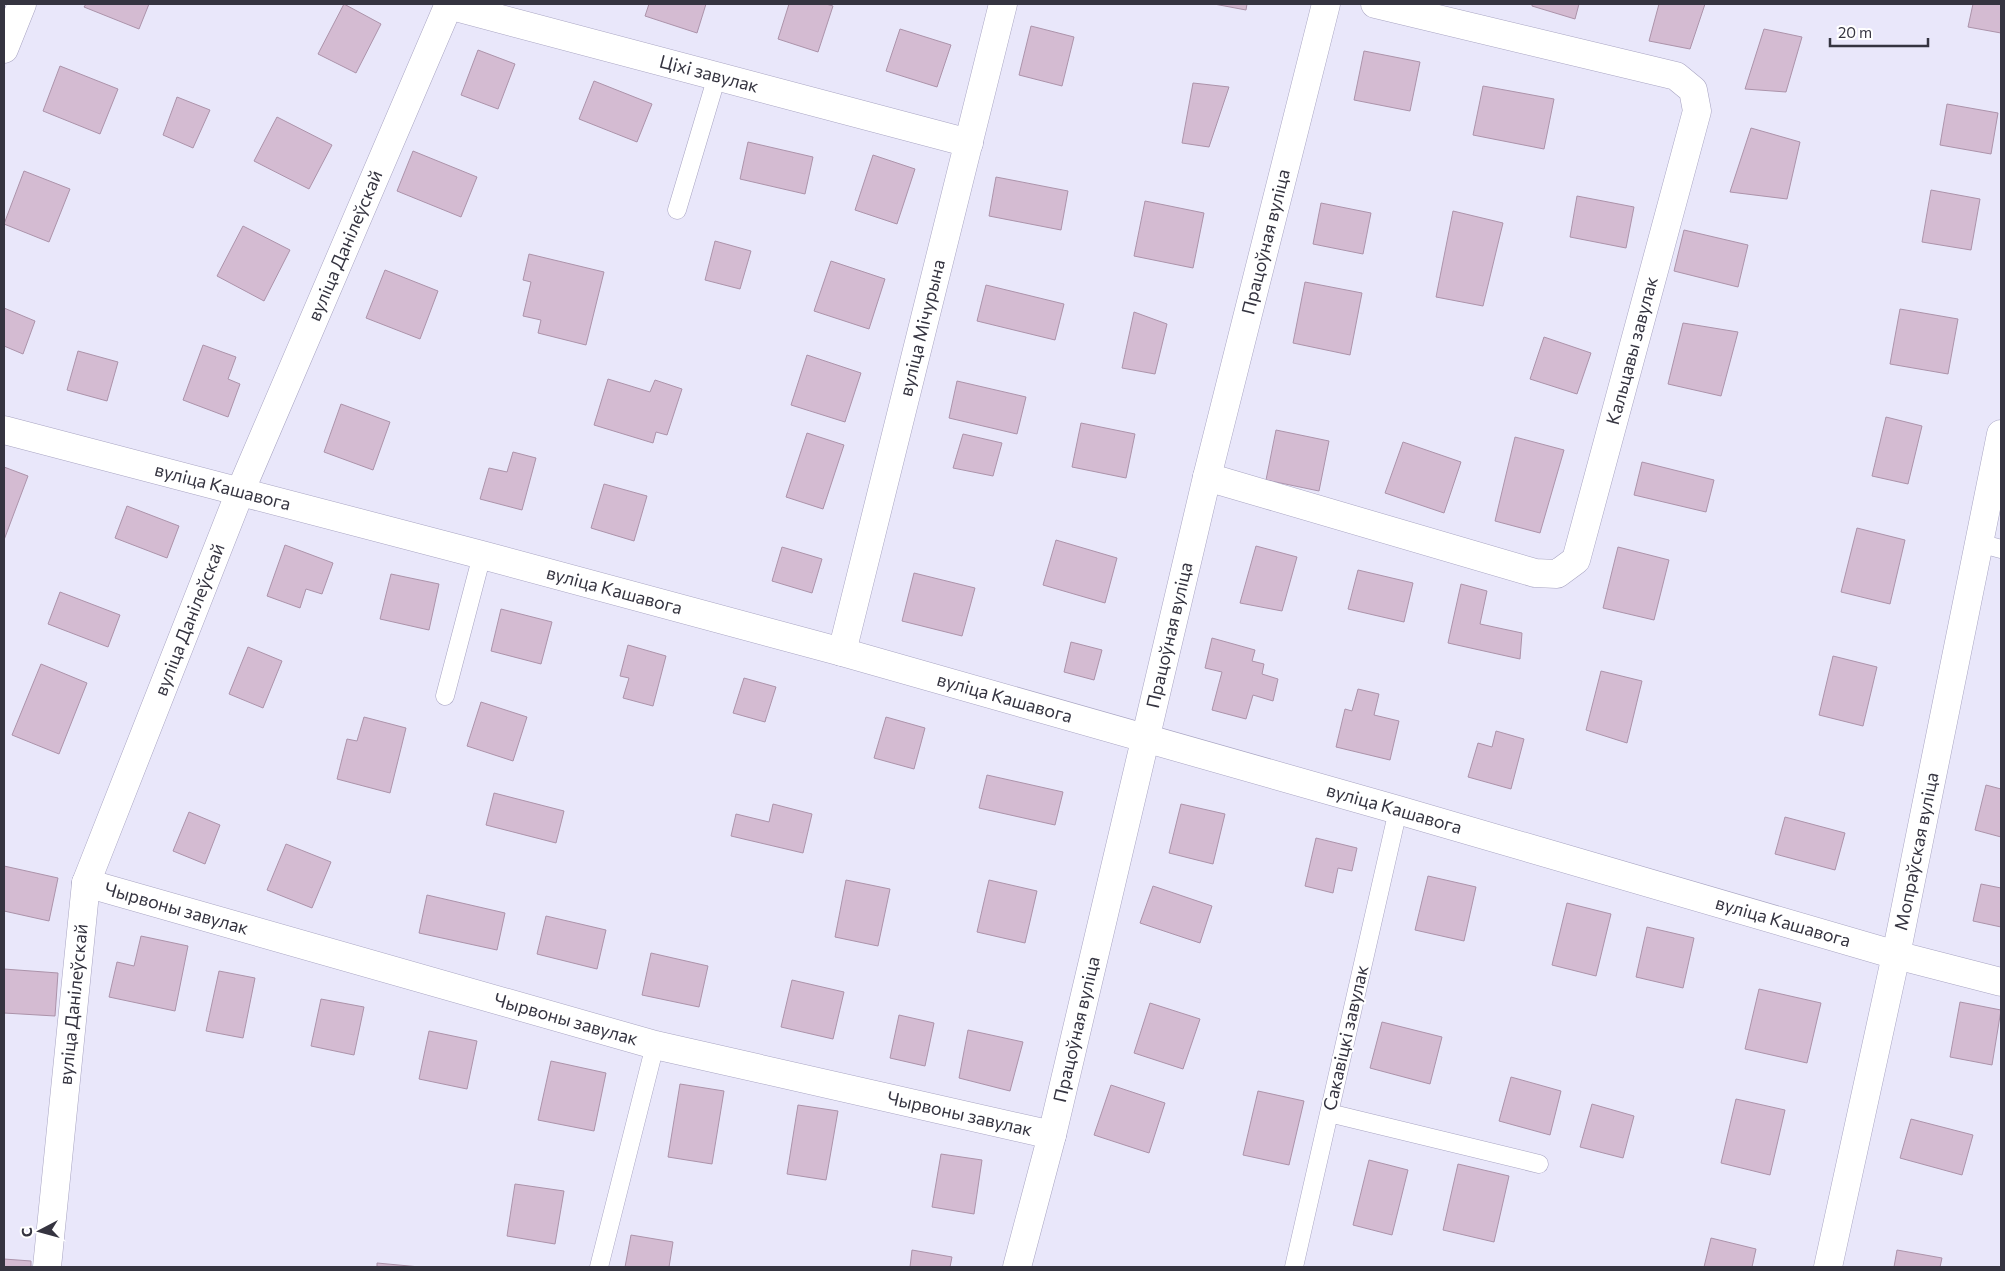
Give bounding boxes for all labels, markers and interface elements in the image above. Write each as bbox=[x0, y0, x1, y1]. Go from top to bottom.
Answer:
scale bar bbox=[1830, 15, 1928, 47]
text: 20 m bbox=[1838, 23, 1872, 41]
street label: Ціхі завулак bbox=[657, 50, 762, 97]
street label: вуліца Данілеўскай bbox=[303, 167, 386, 324]
street label: Працоўная вуліца bbox=[1236, 167, 1294, 317]
street label: вуліца Мічурына bbox=[894, 257, 949, 398]
street label: Кальцавы завулак bbox=[1601, 274, 1662, 427]
street label: вуліца Кашавога bbox=[152, 458, 293, 515]
street label: вуліца Данілеўскай bbox=[149, 540, 229, 699]
street label: Працоўная вуліца bbox=[1141, 560, 1197, 710]
street label: вуліца Кашавога bbox=[544, 561, 685, 618]
street label: вуліца Кашавога bbox=[935, 668, 1075, 727]
street label: Мопраўская вуліца bbox=[1889, 770, 1943, 932]
street label: вуліца Кашавога bbox=[1324, 778, 1465, 838]
street label: Чырвоны завулак bbox=[102, 877, 251, 939]
street label: вуліца Кашавога bbox=[1713, 891, 1854, 951]
street label: вуліца Данілеўскай bbox=[54, 923, 92, 1086]
street label: Працоўная вуліца bbox=[1048, 954, 1104, 1104]
street label: Сакавіцкі завулак bbox=[1318, 963, 1373, 1113]
street label: Чырвоны завулак bbox=[492, 988, 641, 1050]
street label: Чырвоны завулак bbox=[885, 1086, 1035, 1140]
north arrow bbox=[15, 1206, 65, 1256]
text: С bbox=[18, 1227, 36, 1238]

